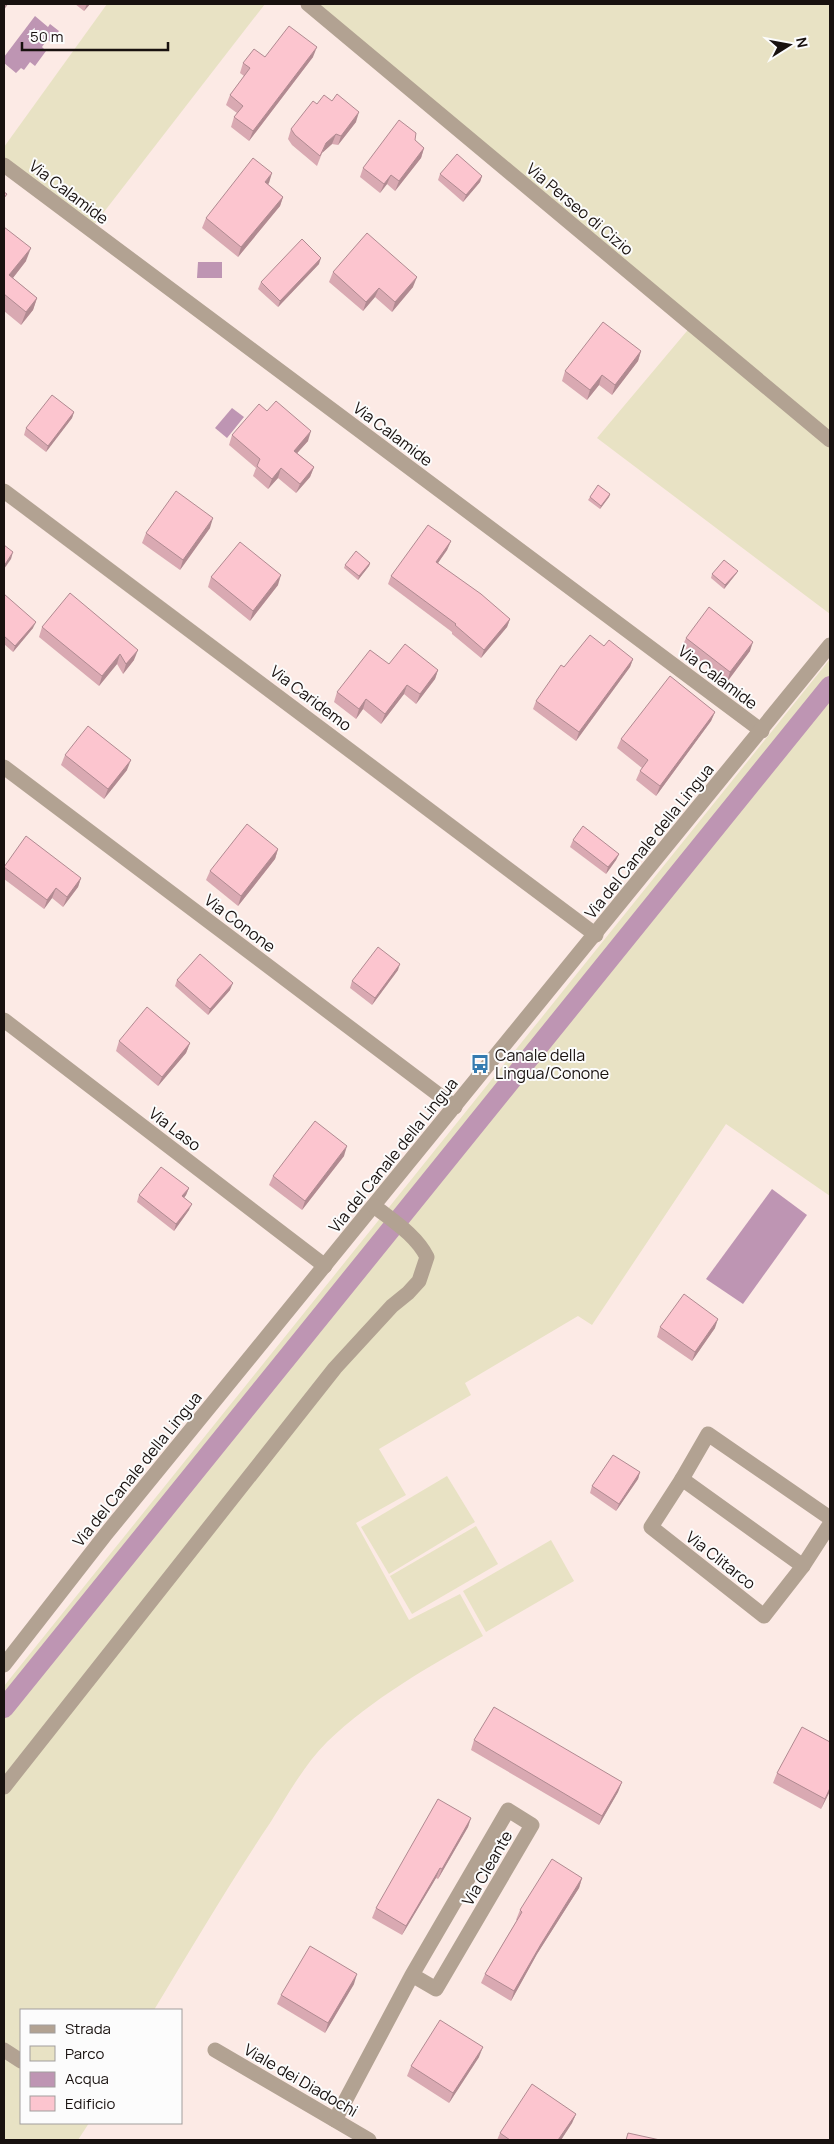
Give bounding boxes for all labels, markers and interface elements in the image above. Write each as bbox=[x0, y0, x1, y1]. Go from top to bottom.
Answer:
scale bar bbox=[22, 20, 169, 52]
north arrow bbox=[764, 20, 814, 70]
text: 50 m bbox=[30, 26, 64, 47]
text: N bbox=[792, 36, 813, 49]
street label: Via Calamide bbox=[25, 155, 113, 229]
street label: Via Perseo di Cizio bbox=[522, 158, 638, 260]
street label: Via Calamide bbox=[349, 397, 437, 471]
street label: Via Calamide bbox=[674, 640, 762, 714]
street label: Via Caridemo bbox=[266, 660, 356, 736]
street label: Via del Canale della Lingua bbox=[580, 759, 718, 923]
street label: Via Conone bbox=[200, 889, 280, 957]
place label: Canale della Lingua/Conone bbox=[495, 1044, 609, 1084]
bus stop icon: Canale della Lingua/Conone bbox=[469, 1053, 491, 1075]
street label: Via del Canale della Lingua bbox=[324, 1073, 462, 1237]
street label: Via Laso bbox=[144, 1102, 206, 1156]
street label: Via del Canale della Lingua bbox=[68, 1387, 206, 1551]
street label: Via Clitarco bbox=[681, 1526, 761, 1594]
street label: Via Cleante bbox=[457, 1826, 517, 1910]
legend bbox=[20, 2009, 182, 2124]
text: Strada bbox=[65, 2018, 111, 2039]
street label: Viale dei Diadochi bbox=[240, 2038, 362, 2122]
text: Parco bbox=[65, 2043, 104, 2064]
text: Acqua bbox=[65, 2068, 109, 2089]
text: Edificio bbox=[65, 2093, 116, 2114]

